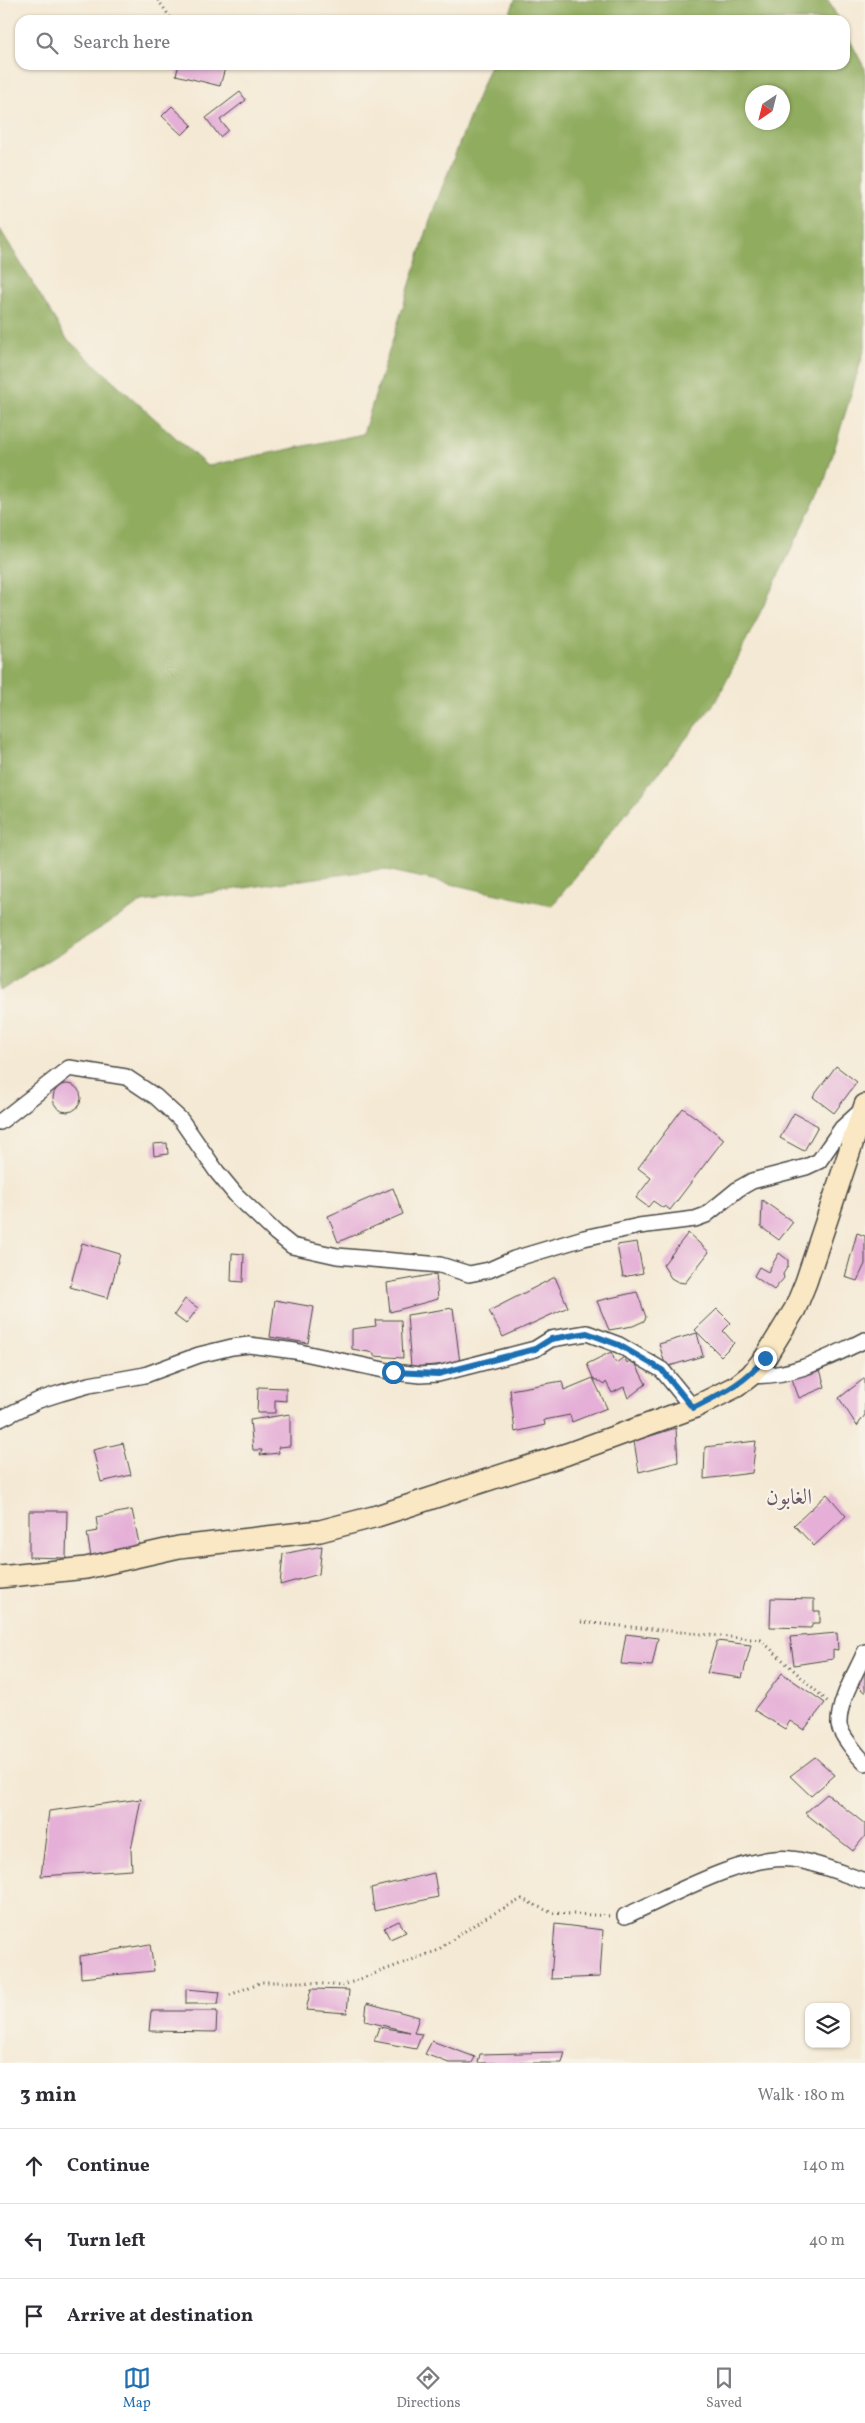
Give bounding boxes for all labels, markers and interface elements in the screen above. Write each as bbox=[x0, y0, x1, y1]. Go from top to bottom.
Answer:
search box bbox=[15, 15, 850, 70]
icon: search bbox=[33, 29, 61, 57]
text: Search here bbox=[73, 30, 170, 56]
north arrow bbox=[745, 85, 790, 130]
route end bbox=[754, 1347, 777, 1370]
route start bbox=[382, 1361, 405, 1384]
district label: الغابون bbox=[766, 1483, 812, 1514]
map controls bbox=[805, 2003, 850, 2048]
button: layers bbox=[805, 2003, 850, 2048]
text: 3 min bbox=[20, 2081, 76, 2110]
text: Walk · 180 m bbox=[758, 2085, 845, 2107]
icon: ahead bbox=[20, 2152, 48, 2180]
text: Continue bbox=[67, 2153, 150, 2179]
text: 140 m bbox=[803, 2155, 845, 2177]
icon: left bbox=[20, 2227, 48, 2255]
text: Turn left bbox=[67, 2228, 146, 2254]
text: 40 m bbox=[809, 2230, 845, 2252]
icon: arrive bbox=[20, 2302, 48, 2330]
text: Arrive at destination bbox=[67, 2303, 253, 2329]
tab: Map bbox=[123, 2364, 151, 2413]
tab: Directions bbox=[396, 2364, 461, 2413]
tab: Saved bbox=[706, 2364, 742, 2413]

